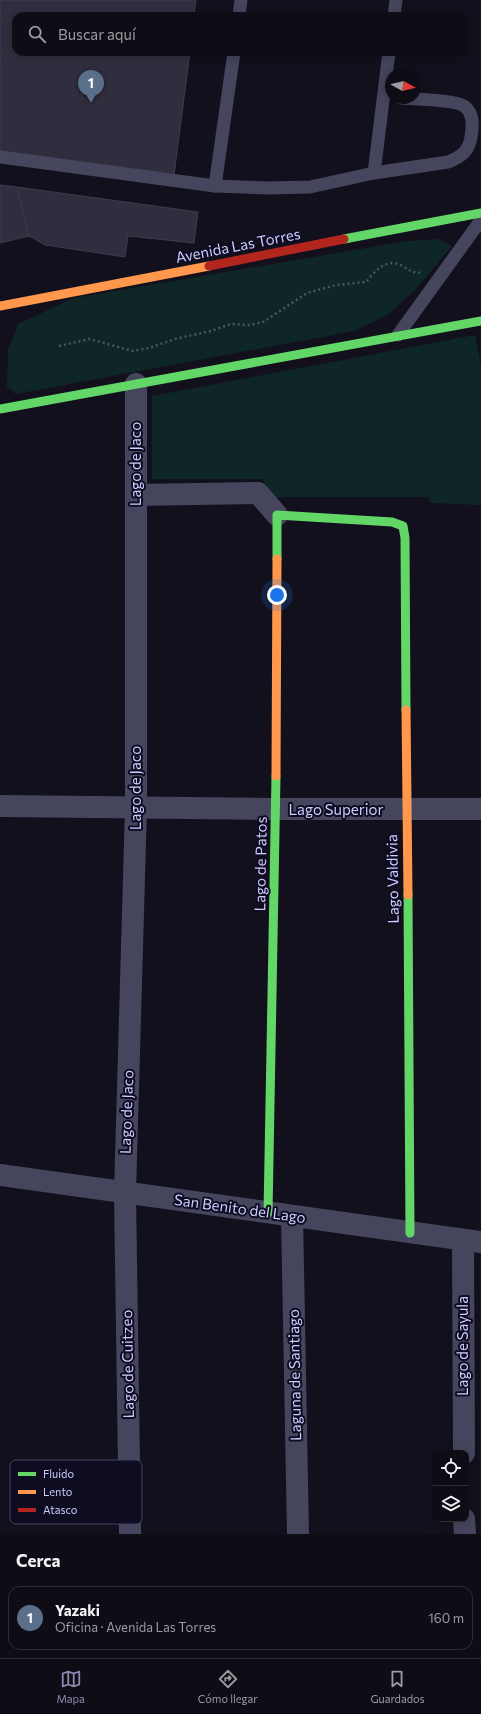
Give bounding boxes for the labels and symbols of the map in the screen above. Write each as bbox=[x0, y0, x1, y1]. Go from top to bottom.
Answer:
north arrow bbox=[385, 68, 421, 104]
pin: 1 bbox=[78, 70, 104, 103]
street label: Avenida Las Torres bbox=[174, 224, 302, 266]
street label: Lago de Jaco bbox=[126, 422, 144, 506]
your location bbox=[267, 585, 287, 605]
street label: Lago de Jaco bbox=[126, 746, 144, 830]
street label: Lago Superior bbox=[288, 800, 384, 818]
street label: Lago de Patos bbox=[250, 816, 270, 911]
street label: Lago Valdivia bbox=[382, 834, 402, 924]
street label: Lago de Jaco bbox=[116, 1070, 136, 1154]
street label: San Benito del Lago bbox=[173, 1190, 307, 1226]
street label: Lago de Sayula bbox=[453, 1296, 471, 1396]
street label: Laguna de Santiago bbox=[284, 1309, 304, 1441]
street label: Lago de Cuitzeo bbox=[117, 1310, 137, 1419]
legend bbox=[10, 1460, 142, 1524]
text: Fluido bbox=[43, 1467, 74, 1480]
text: Lento bbox=[43, 1485, 73, 1498]
text: Atasco bbox=[43, 1503, 78, 1516]

